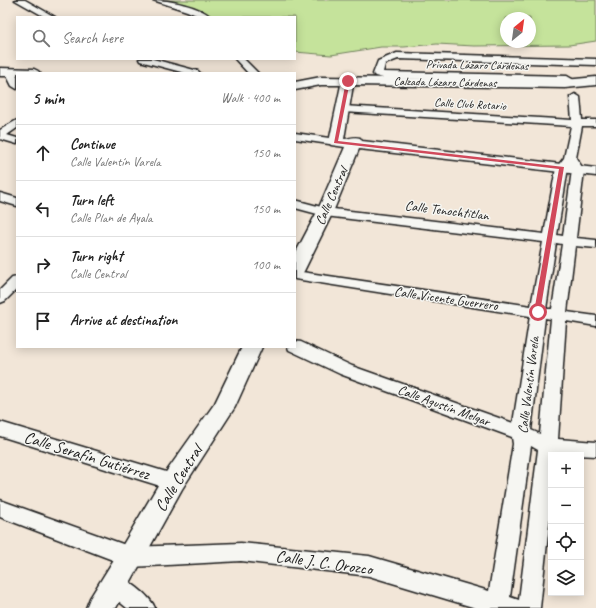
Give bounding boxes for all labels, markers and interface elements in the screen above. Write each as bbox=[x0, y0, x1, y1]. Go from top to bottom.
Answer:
north arrow bbox=[500, 12, 536, 48]
search box bbox=[16, 16, 296, 60]
icon: search bbox=[30, 27, 52, 49]
text: Search here bbox=[62, 29, 123, 48]
street label: Privada Lázaro Cárdenas bbox=[426, 56, 530, 74]
route end bbox=[339, 72, 357, 90]
street label: Calzada Lázaro Cárdenas bbox=[393, 73, 499, 91]
text: 5 min bbox=[32, 88, 64, 109]
text: Walk · 400 m bbox=[221, 90, 280, 106]
street label: Calle Club Rotario bbox=[434, 94, 507, 114]
text: Continue bbox=[70, 135, 115, 154]
icon: ahead bbox=[32, 142, 54, 164]
text: 150 m bbox=[252, 145, 280, 161]
text: Calle Valentín Varela bbox=[70, 154, 161, 170]
street label: Calle Central bbox=[311, 162, 353, 228]
text: Turn left bbox=[70, 191, 113, 210]
street label: Calle Tenochtitlan bbox=[404, 197, 491, 224]
icon: left bbox=[32, 198, 54, 220]
text: 150 m bbox=[252, 201, 280, 217]
text: Calle Plan de Ayala bbox=[70, 210, 152, 226]
text: Turn right bbox=[70, 247, 123, 266]
icon: right bbox=[32, 254, 54, 276]
text: 100 m bbox=[252, 257, 280, 273]
text: Calle Central bbox=[70, 266, 127, 282]
street label: Calle Vicente Guerrero bbox=[393, 283, 500, 314]
route start bbox=[529, 303, 547, 321]
icon: arrive bbox=[32, 310, 54, 332]
text: Arrive at destination bbox=[70, 311, 177, 330]
street label: Calle Valentín Varela bbox=[514, 334, 543, 435]
street label: Calle Agustín Melgar bbox=[395, 381, 494, 431]
street label: Calle Serafín Gutiérrez bbox=[22, 426, 154, 485]
street label: Calle Central bbox=[150, 439, 209, 515]
map controls bbox=[548, 452, 584, 596]
button: + bbox=[548, 452, 584, 488]
button: − bbox=[548, 488, 584, 524]
button: locate bbox=[548, 524, 584, 560]
street label: Calle J. C. Orozco bbox=[274, 545, 376, 580]
button: layers bbox=[548, 560, 584, 596]

